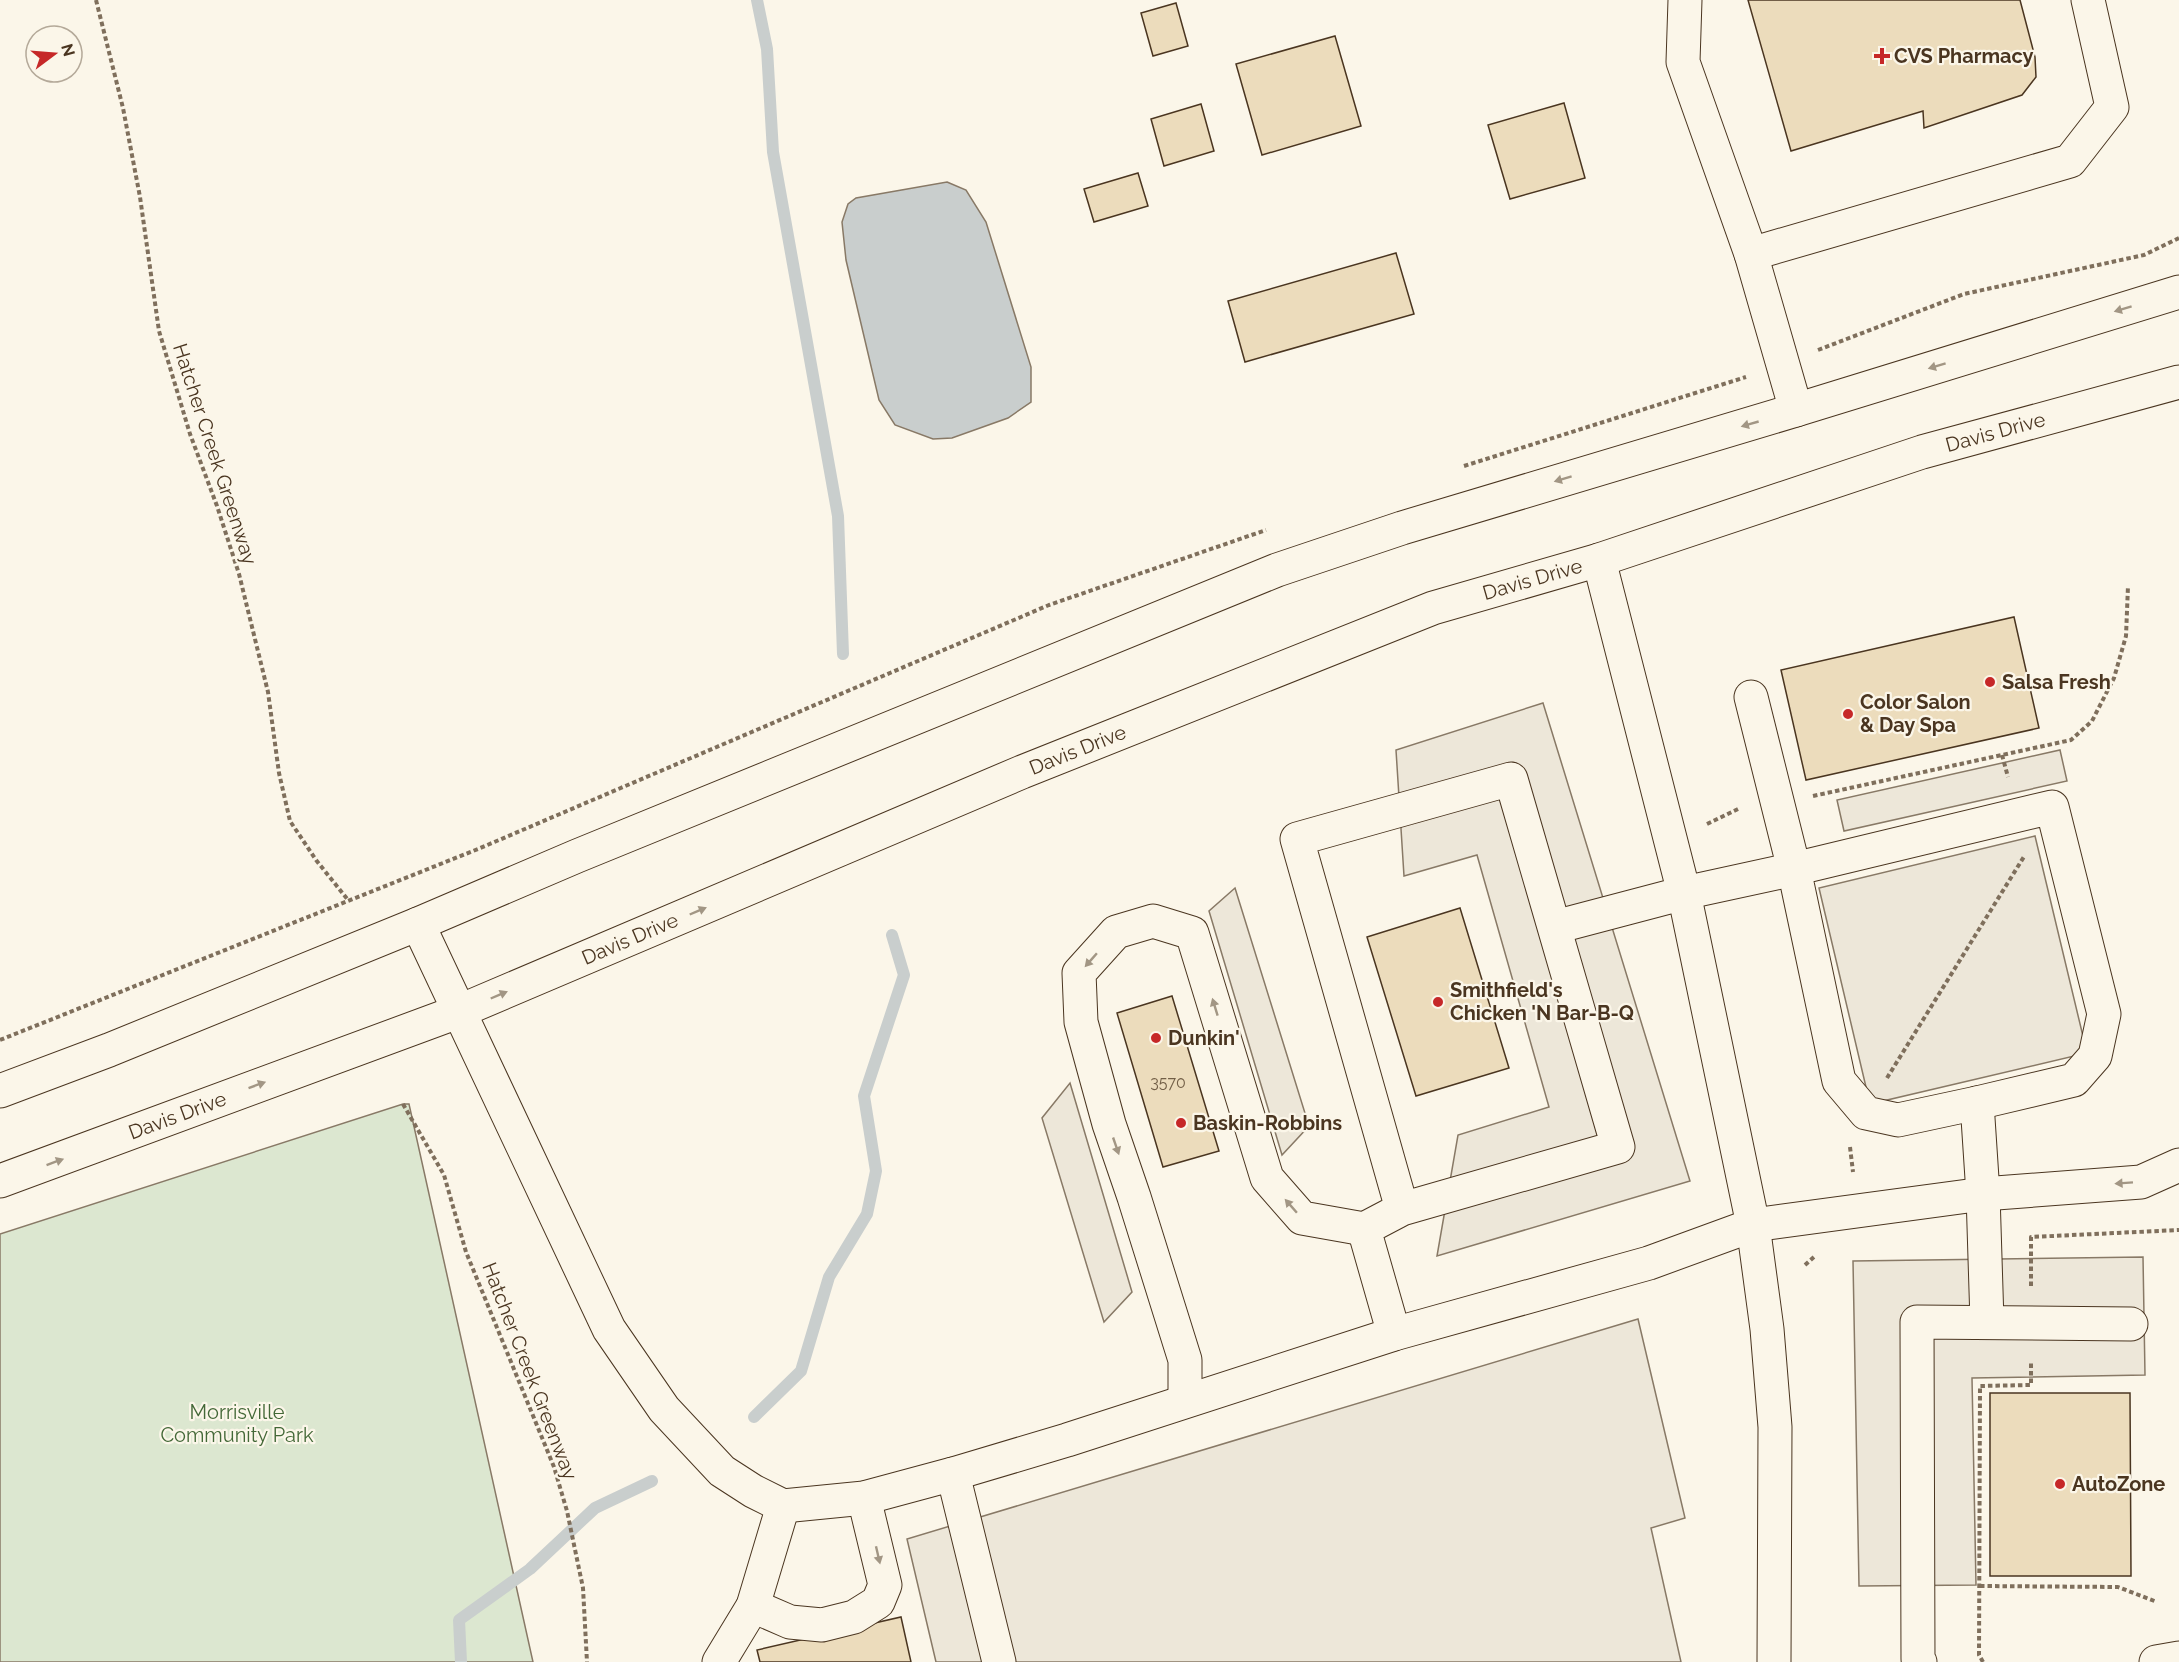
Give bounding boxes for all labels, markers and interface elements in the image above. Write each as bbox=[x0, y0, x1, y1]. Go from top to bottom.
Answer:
north arrow bbox=[24, 24, 84, 84]
text: N bbox=[57, 42, 79, 58]
place label: CVS Pharmacy bbox=[1894, 44, 2034, 68]
marker: CVS Pharmacy bbox=[1875, 49, 1889, 63]
one-way arrow bbox=[2114, 305, 2132, 314]
street label: Hatcher Creek Greenway bbox=[168, 340, 262, 568]
one-way arrow bbox=[1928, 362, 1946, 372]
street label: Davis Drive bbox=[1943, 407, 2048, 457]
one-way arrow bbox=[1741, 420, 1759, 429]
one-way arrow bbox=[1554, 475, 1572, 484]
street label: Davis Drive bbox=[1480, 553, 1585, 605]
place label: Salsa Fresh bbox=[2002, 670, 2111, 694]
marker: Salsa Fresh bbox=[1983, 675, 1997, 689]
place label: Color Salon & Day Spa bbox=[1860, 690, 1971, 737]
marker: Color Salon & Day Spa bbox=[1841, 707, 1855, 721]
street label: Davis Drive bbox=[1026, 720, 1130, 780]
one-way arrow bbox=[689, 906, 707, 916]
street label: Davis Drive bbox=[578, 908, 682, 970]
one-way arrow bbox=[1085, 952, 1098, 967]
place label: Smithfield's Chicken 'N Bar-B-Q bbox=[1450, 978, 1634, 1025]
one-way arrow bbox=[490, 990, 508, 1000]
marker: Smithfield's Chicken 'N Bar-B-Q bbox=[1431, 995, 1445, 1009]
one-way arrow bbox=[1210, 998, 1219, 1016]
place label: Dunkin' bbox=[1168, 1026, 1240, 1050]
marker: Dunkin' bbox=[1149, 1031, 1163, 1045]
house number: 3570 bbox=[1150, 1073, 1186, 1092]
one-way arrow bbox=[248, 1079, 266, 1089]
street label: Davis Drive bbox=[125, 1086, 230, 1144]
place label: Baskin-Robbins bbox=[1193, 1111, 1342, 1135]
marker: Baskin-Robbins bbox=[1174, 1116, 1188, 1130]
one-way arrow bbox=[1112, 1137, 1122, 1155]
one-way arrow bbox=[46, 1156, 64, 1166]
one-way arrow bbox=[2114, 1178, 2133, 1187]
one-way arrow bbox=[1285, 1199, 1298, 1214]
street label: Hatcher Creek Greenway bbox=[477, 1259, 583, 1483]
park label: Morrisville Community Park bbox=[160, 1400, 314, 1447]
place label: AutoZone bbox=[2072, 1472, 2165, 1496]
marker: AutoZone bbox=[2053, 1477, 2067, 1491]
one-way arrow bbox=[873, 1546, 883, 1564]

